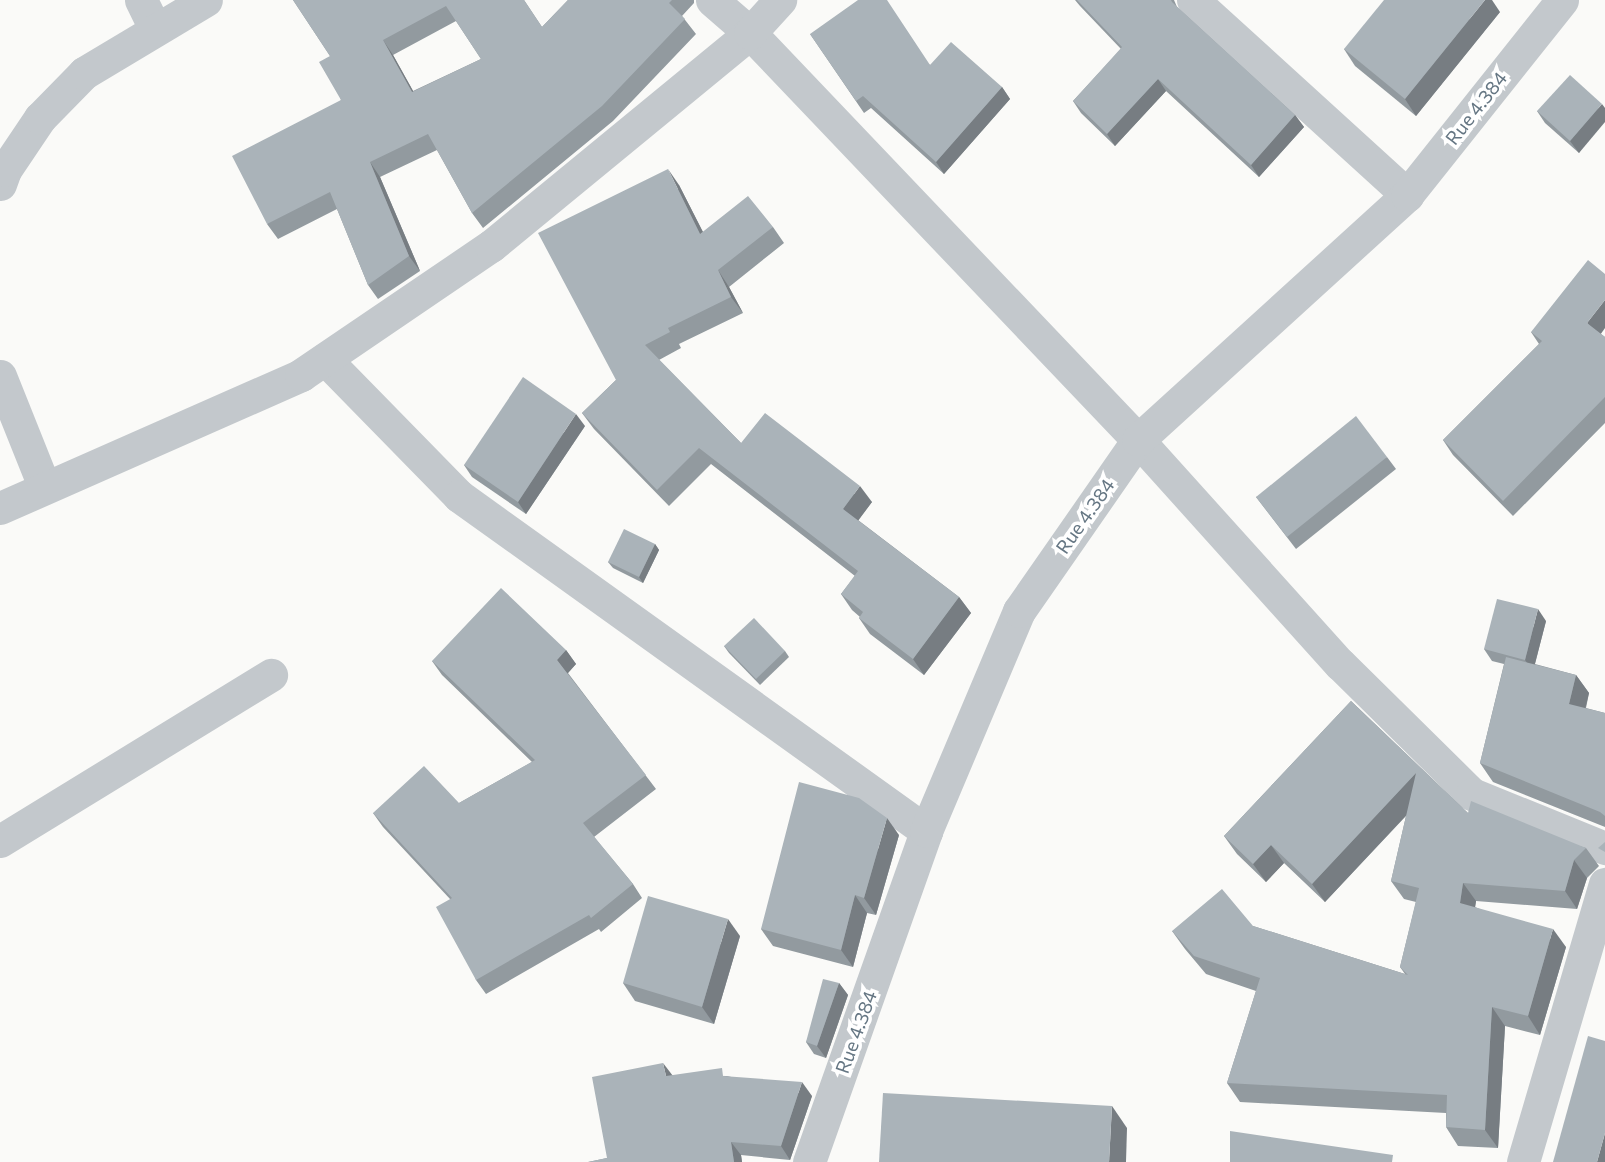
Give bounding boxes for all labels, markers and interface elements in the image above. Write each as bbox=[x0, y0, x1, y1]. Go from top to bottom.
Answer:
street label: Rue 4.384 bbox=[1440, 67, 1512, 149]
street label: Rue 4.384 bbox=[1051, 474, 1119, 558]
street label: Rue 4.384 bbox=[831, 987, 881, 1077]

